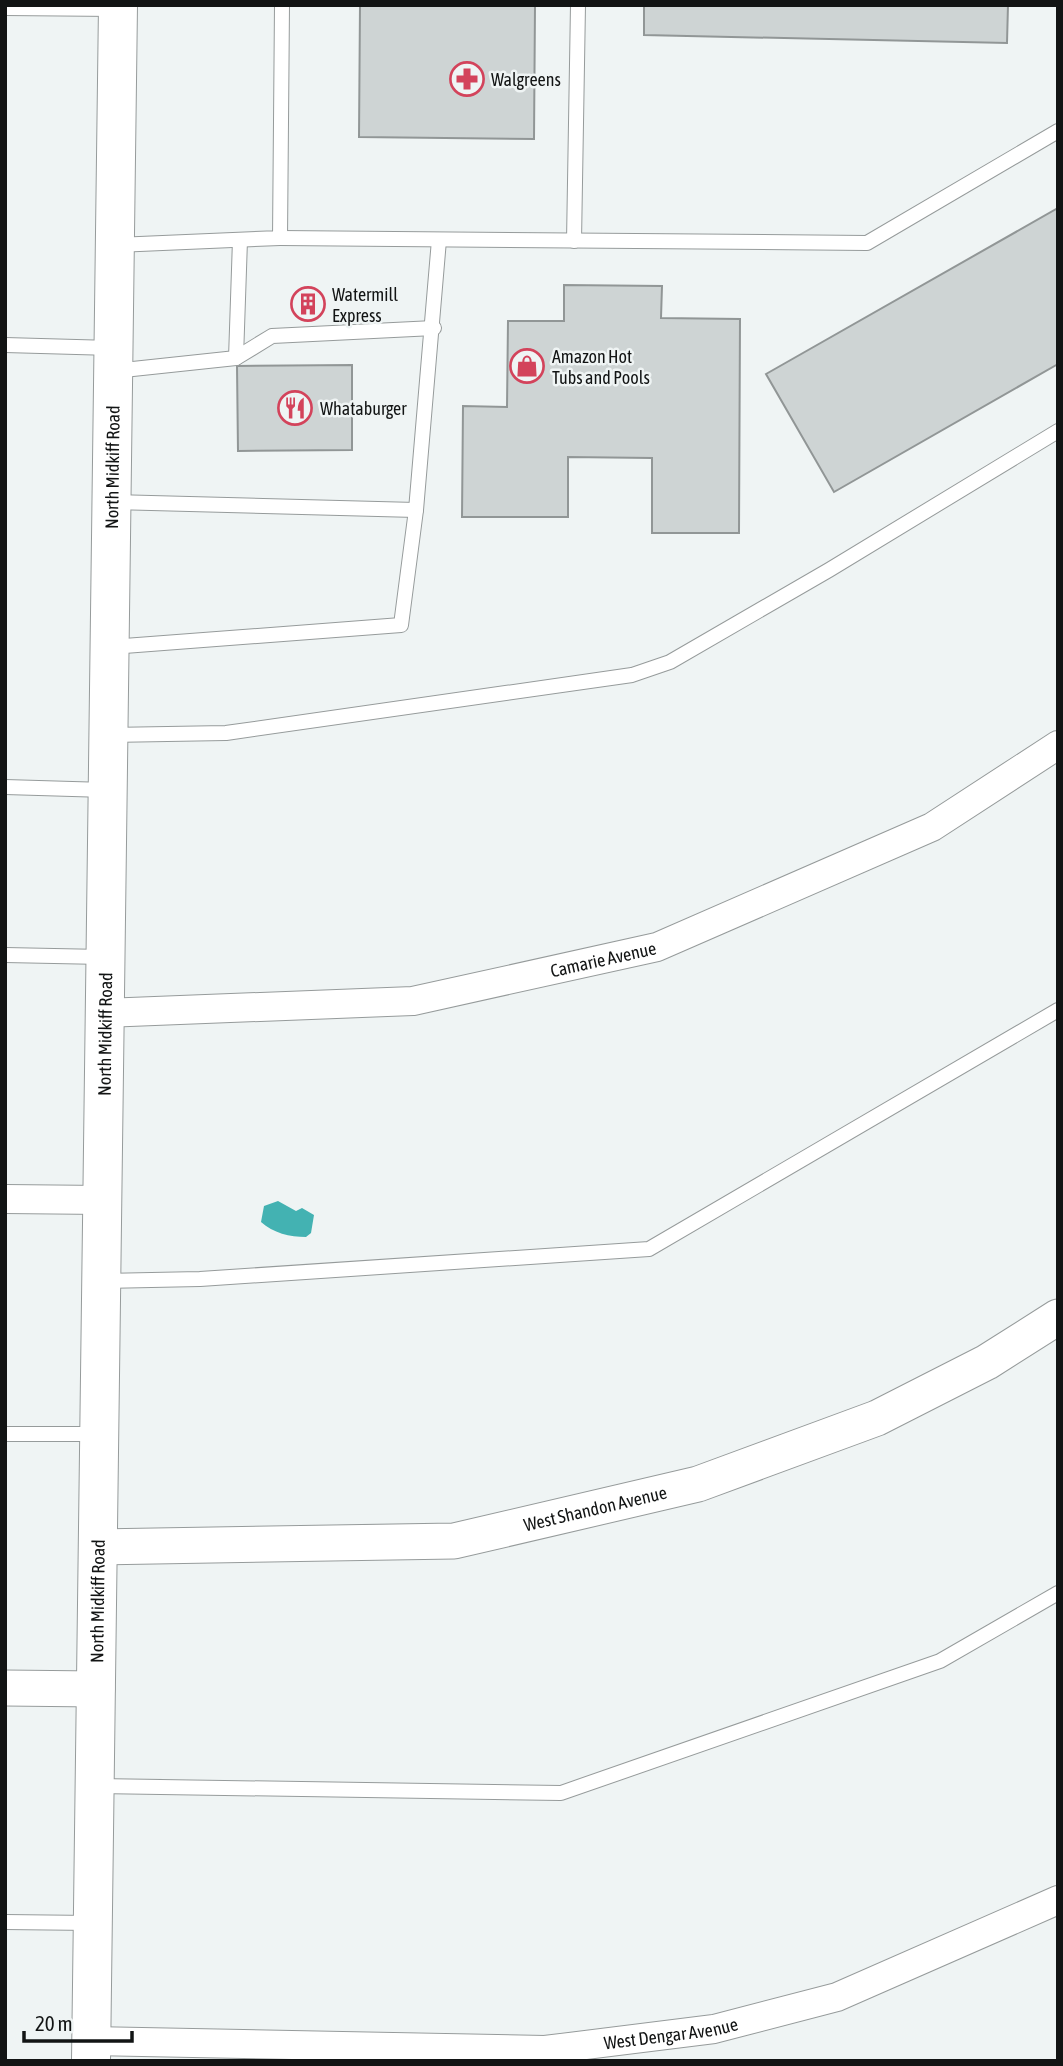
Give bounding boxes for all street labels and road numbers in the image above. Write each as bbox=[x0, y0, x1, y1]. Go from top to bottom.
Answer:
street label: North Midkiff Road bbox=[101, 405, 123, 529]
street label: Camarie Avenue bbox=[548, 937, 658, 981]
street label: North Midkiff Road bbox=[93, 972, 116, 1096]
street label: West Shandon Avenue bbox=[522, 1481, 669, 1535]
street label: North Midkiff Road bbox=[86, 1539, 108, 1663]
street label: West Dengar Avenue bbox=[603, 2013, 740, 2053]

